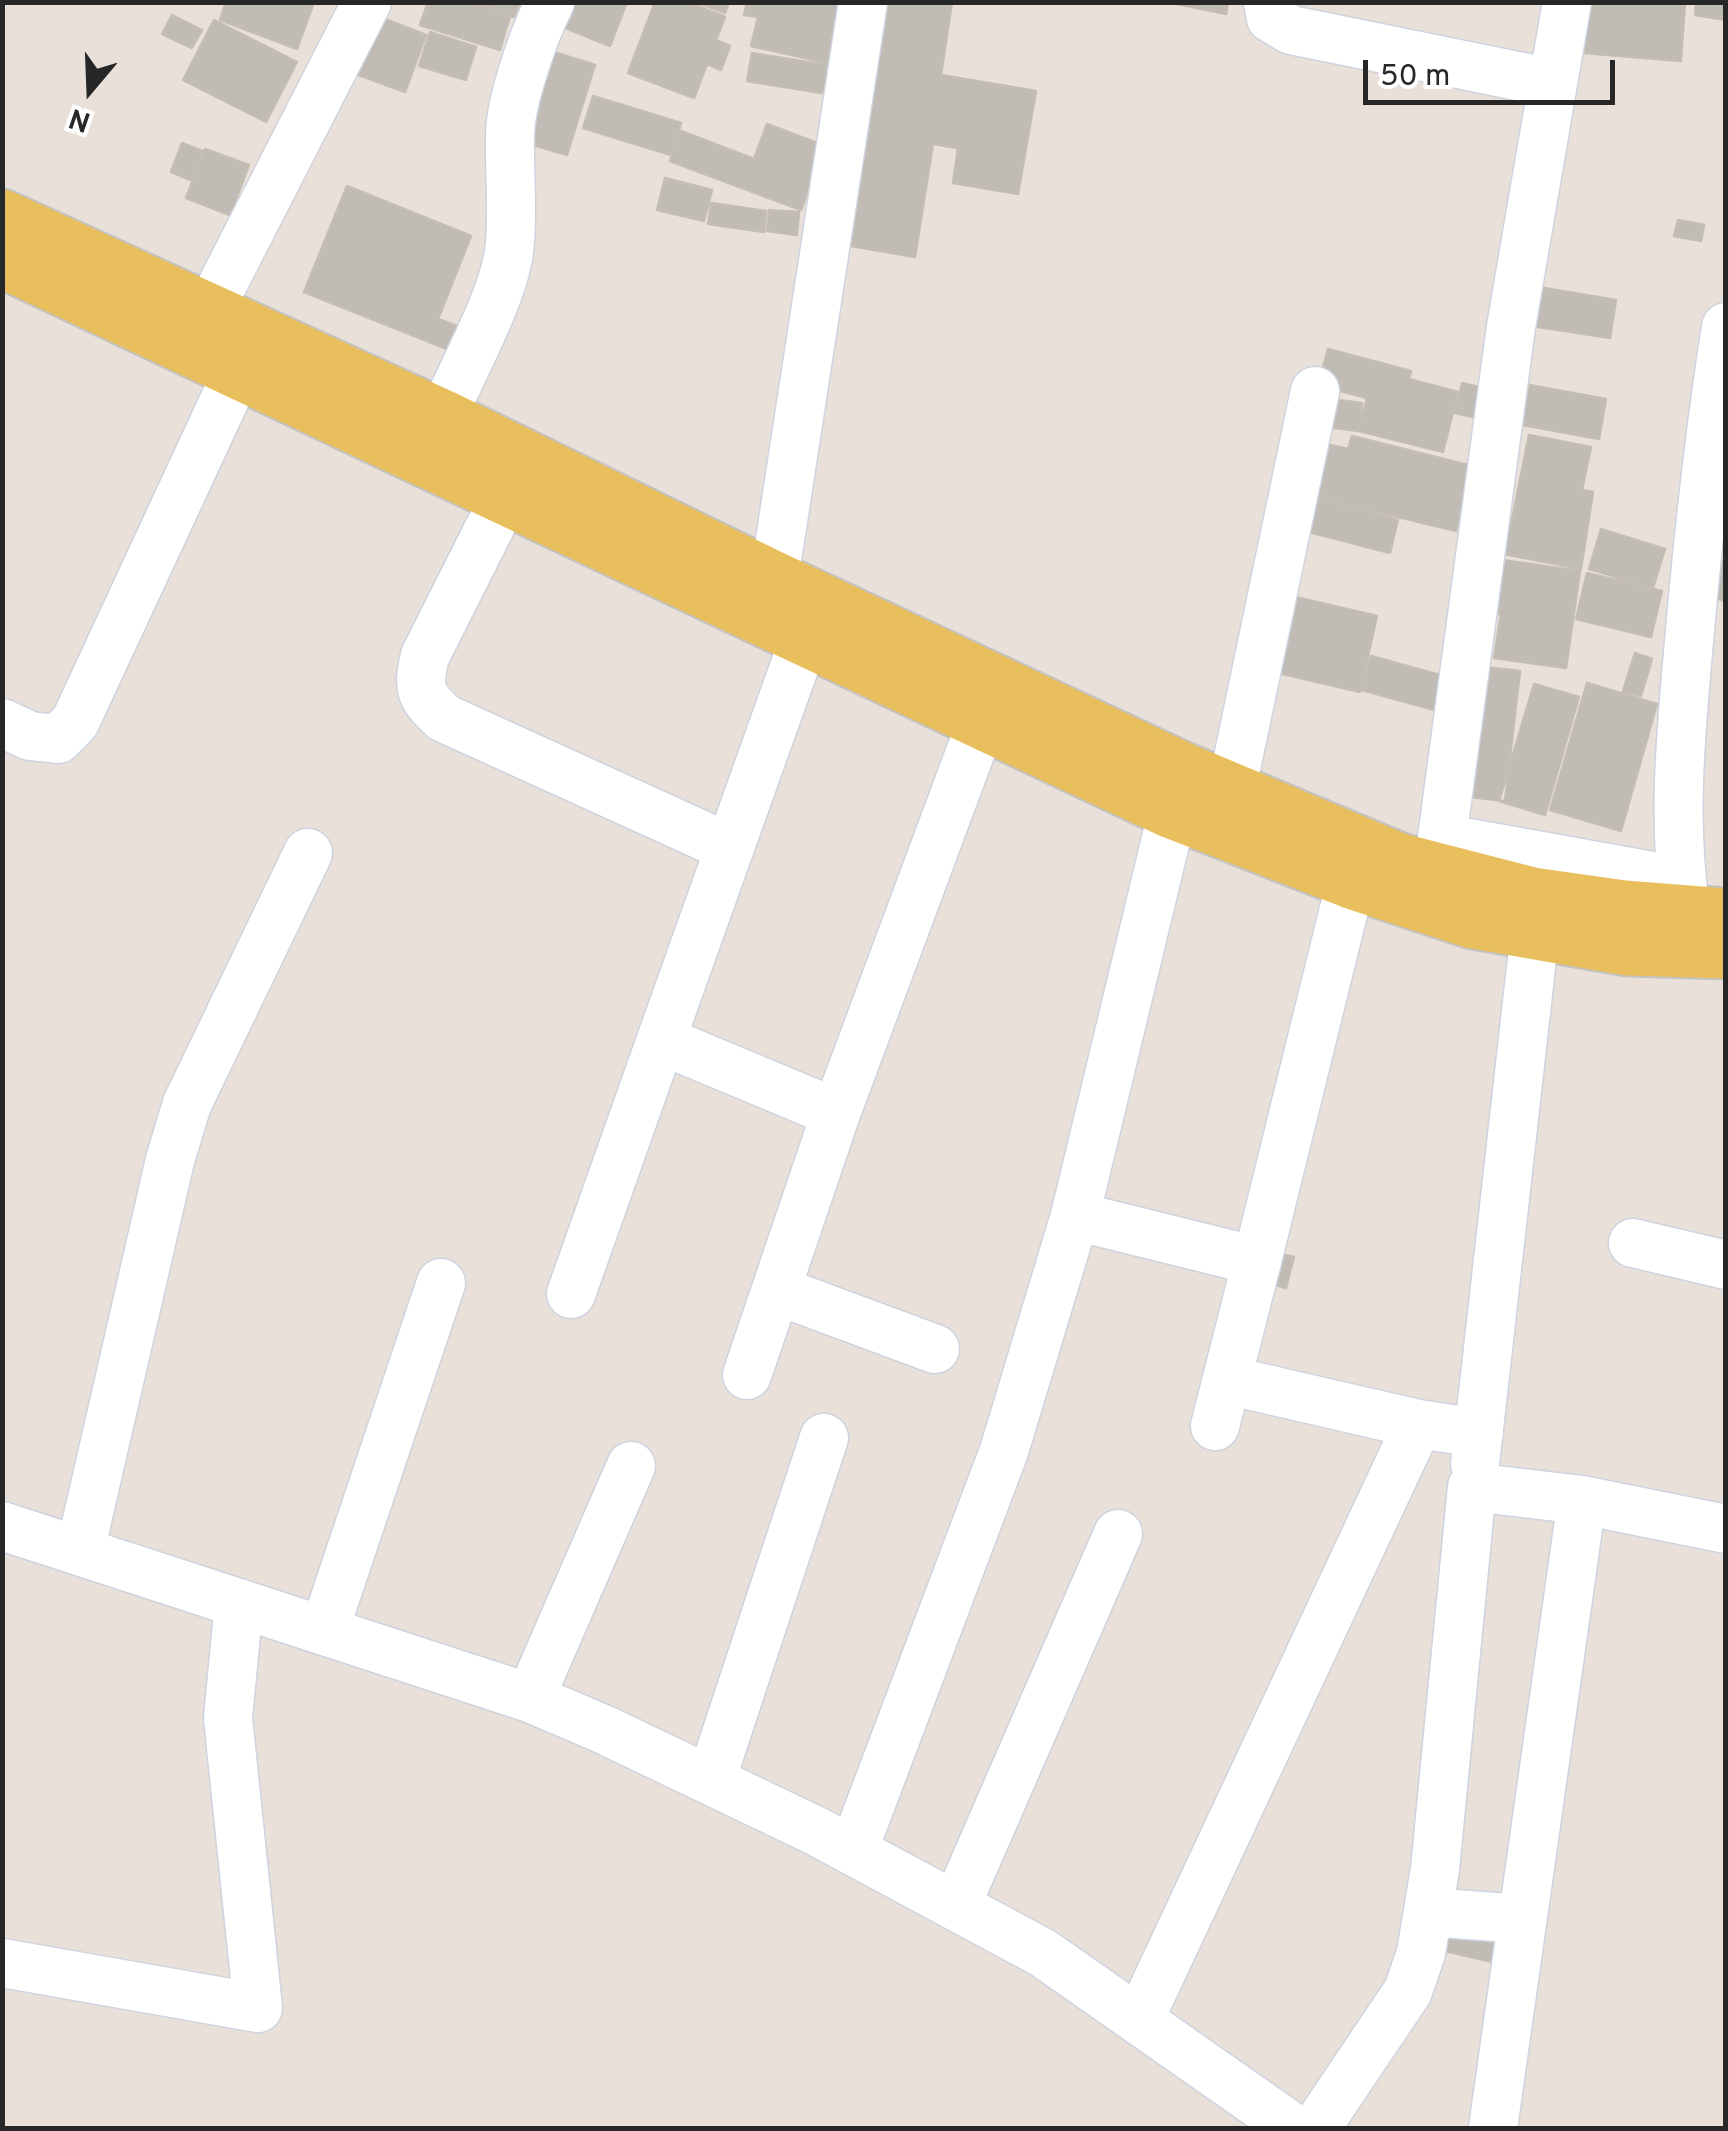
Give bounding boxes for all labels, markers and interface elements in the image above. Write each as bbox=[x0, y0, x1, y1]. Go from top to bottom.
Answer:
north arrow bbox=[40, 40, 140, 140]
scale bar bbox=[1368, 40, 1620, 102]
text: 50 m bbox=[1380, 59, 1450, 96]
text: N bbox=[65, 98, 96, 139]

